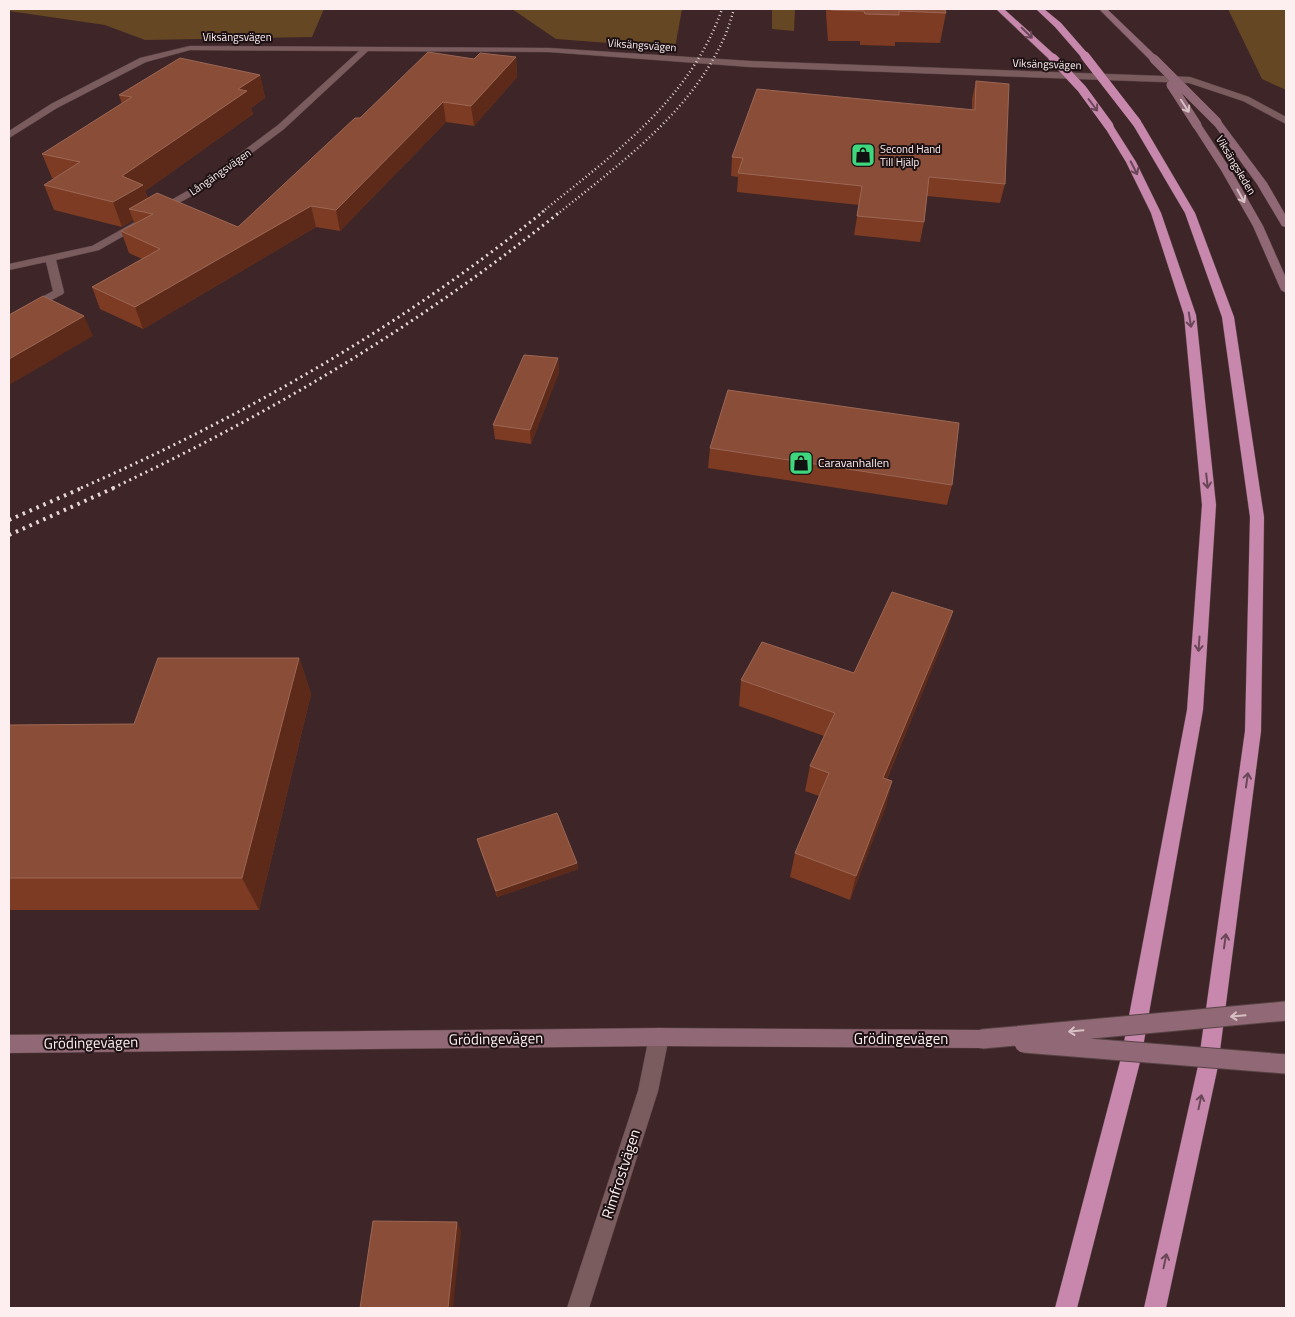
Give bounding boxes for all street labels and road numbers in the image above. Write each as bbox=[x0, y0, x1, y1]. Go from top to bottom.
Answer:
street label: Viksängsvägen bbox=[202, 29, 272, 45]
street label: Viksängsvägen bbox=[607, 35, 677, 55]
street label: Viksängsvägen bbox=[1012, 55, 1082, 73]
street label: Viksängsleden bbox=[1212, 132, 1260, 198]
street label: Långängsvägen bbox=[186, 145, 254, 199]
street label: Grödingevägen bbox=[449, 1026, 543, 1051]
street label: Grödingevägen bbox=[854, 1027, 948, 1050]
street label: Grödingevägen bbox=[44, 1030, 138, 1055]
street label: Rimfrostvägen bbox=[595, 1126, 646, 1222]

